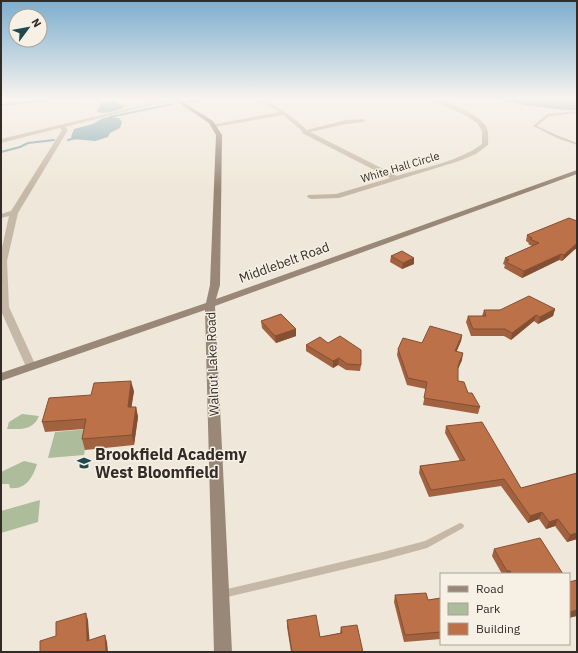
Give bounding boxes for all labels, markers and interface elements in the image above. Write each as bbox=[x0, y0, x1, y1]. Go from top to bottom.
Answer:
north arrow bbox=[8, 8, 48, 48]
text: N bbox=[28, 16, 45, 30]
street label: White Hall Circle bbox=[359, 148, 441, 186]
street label: Middlebelt Road bbox=[237, 238, 332, 287]
street label: Walnut Lake Road bbox=[202, 311, 223, 416]
place label: Brookfield Academy West Bloomfield bbox=[95, 444, 247, 482]
school or university icon: Brookfield Academy West Bloomfield bbox=[76, 455, 92, 471]
legend bbox=[440, 573, 570, 645]
text: Road bbox=[476, 581, 504, 596]
text: Park bbox=[476, 601, 501, 616]
text: Building bbox=[476, 621, 521, 636]

